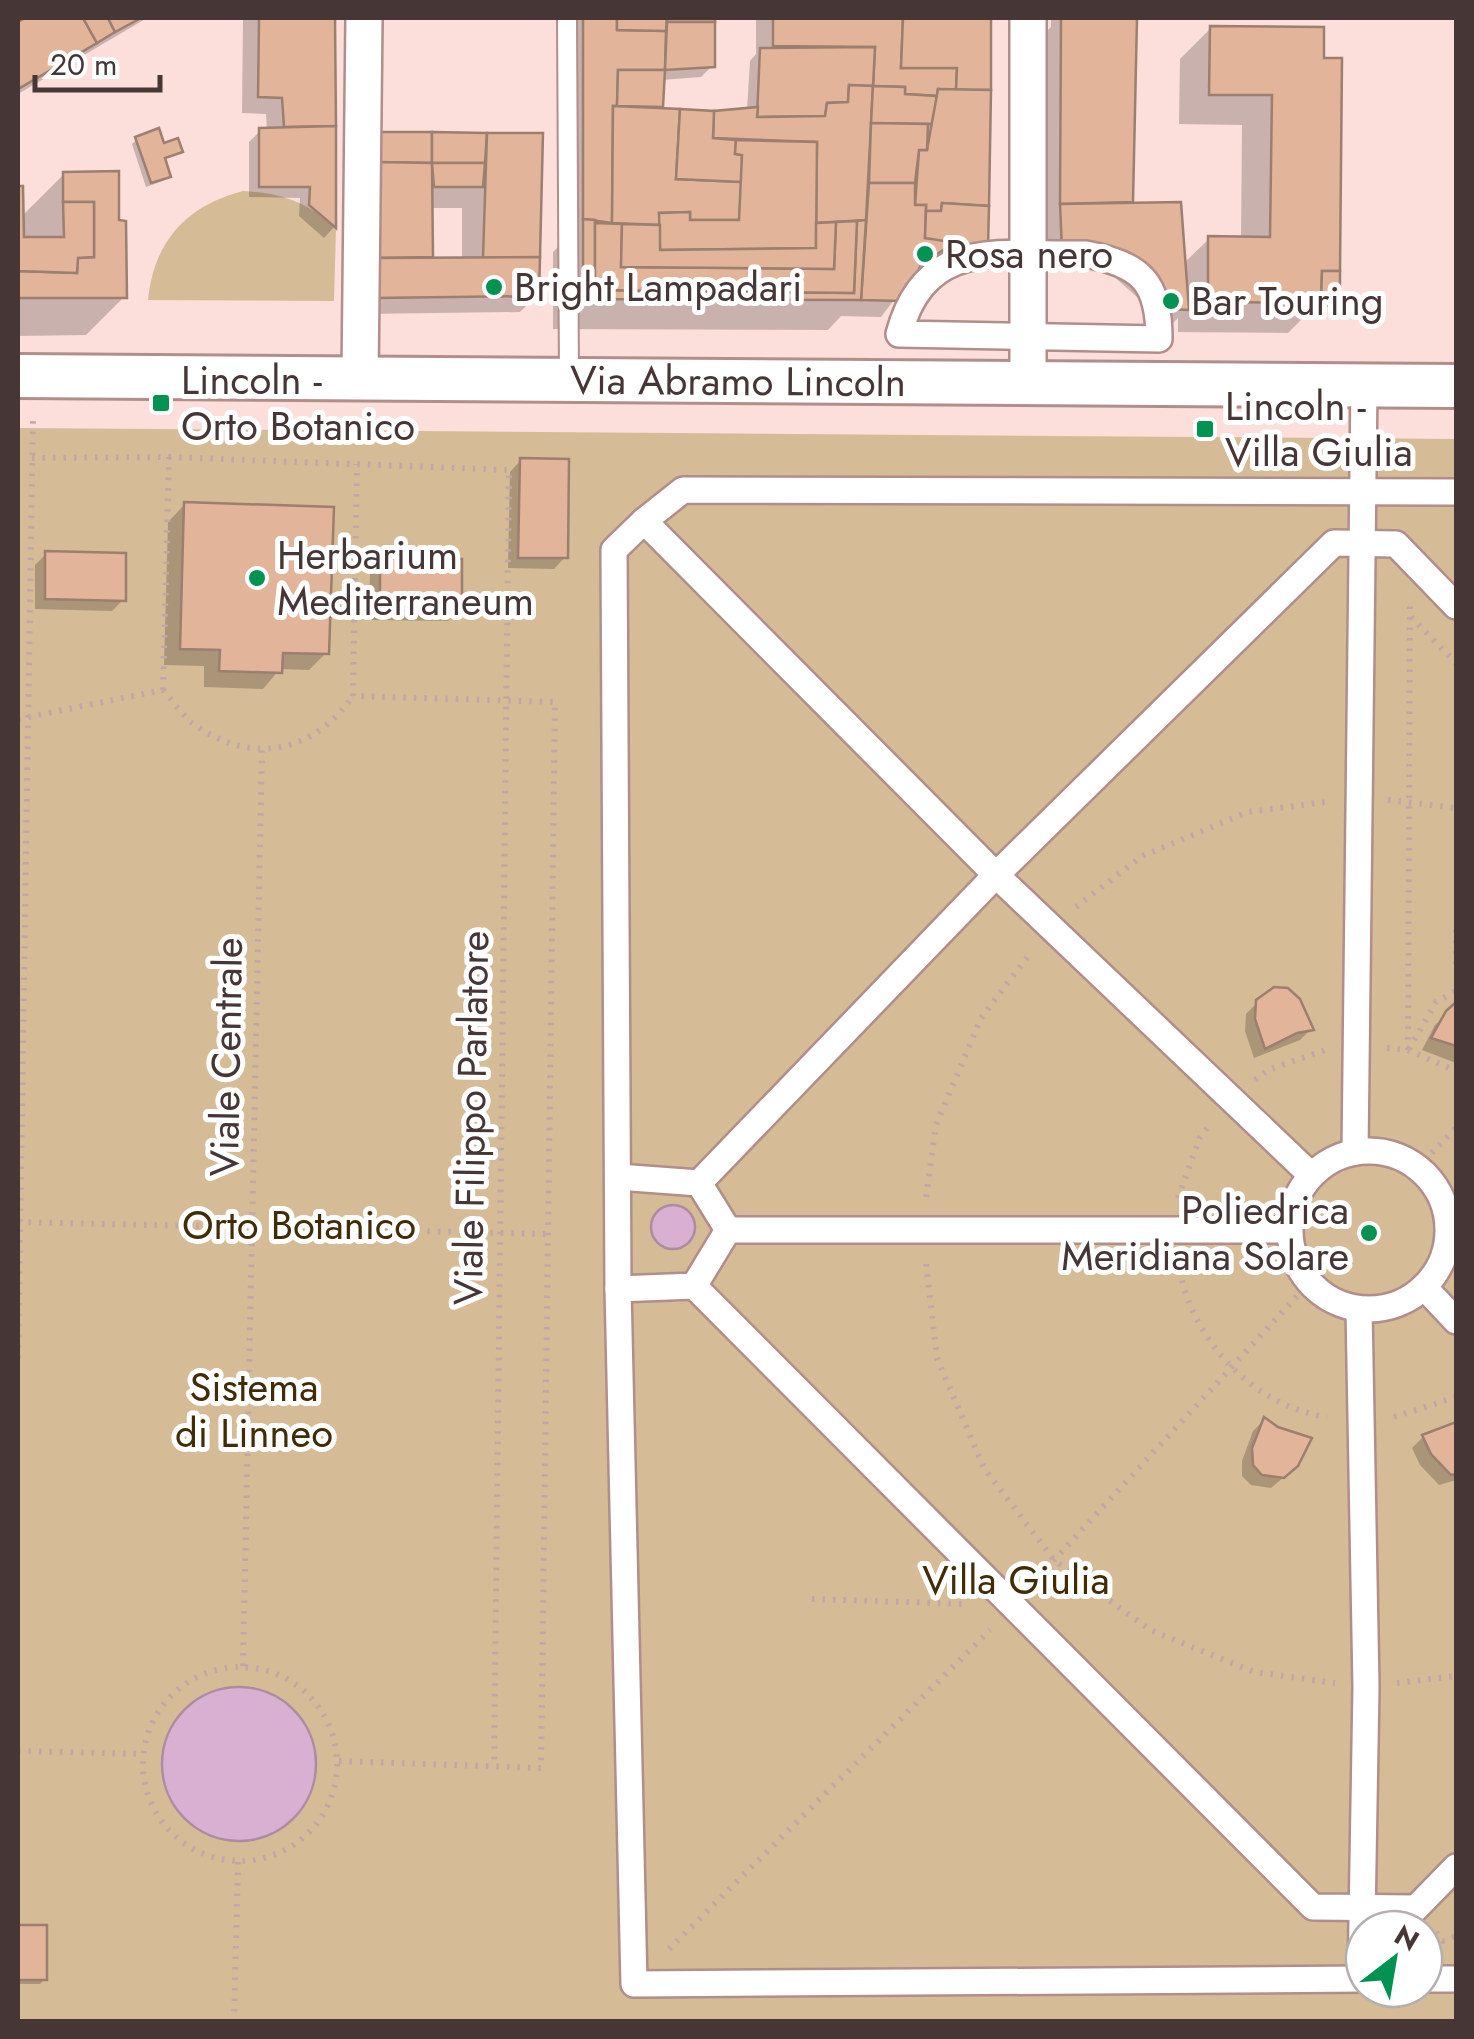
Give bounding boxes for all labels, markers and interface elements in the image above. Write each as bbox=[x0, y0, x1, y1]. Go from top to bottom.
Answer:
scale bar bbox=[35, 30, 160, 92]
text: 20 m bbox=[50, 43, 117, 86]
place label: Rosa nero bbox=[945, 225, 1113, 283]
marker: Rosa nero bbox=[914, 243, 936, 265]
place label: Bright Lampadari bbox=[514, 258, 802, 316]
place label: Bar Touring bbox=[1191, 272, 1384, 330]
marker: Bright Lampadari bbox=[483, 276, 505, 298]
marker: Bar Touring bbox=[1160, 290, 1182, 312]
place label: Lincoln - Orto Botanico bbox=[181, 351, 415, 455]
street label: Via Abramo Lincoln bbox=[570, 351, 906, 411]
place label: Lincoln - Villa Giulia bbox=[1225, 377, 1413, 481]
marker: Lincoln - Orto Botanico bbox=[150, 392, 172, 414]
marker: Lincoln - Villa Giulia bbox=[1194, 418, 1216, 440]
place label: Herbarium Mediterraneum bbox=[277, 526, 534, 630]
marker: Herbarium Mediterraneum bbox=[246, 567, 268, 589]
street label: Viale Filippo Parlatore bbox=[439, 930, 503, 1306]
street label: Viale Centrale bbox=[195, 937, 257, 1177]
place label: Poliedrica Meridiana Solare bbox=[1061, 1181, 1349, 1285]
park label: Orto Botanico bbox=[182, 1196, 416, 1254]
marker: Poliedrica Meridiana Solare bbox=[1358, 1222, 1380, 1244]
park label: Sistema di Linneo bbox=[175, 1358, 333, 1462]
park label: Villa Giulia bbox=[922, 1551, 1110, 1609]
north arrow bbox=[1344, 1909, 1444, 2009]
text: N bbox=[1387, 1915, 1427, 1961]

